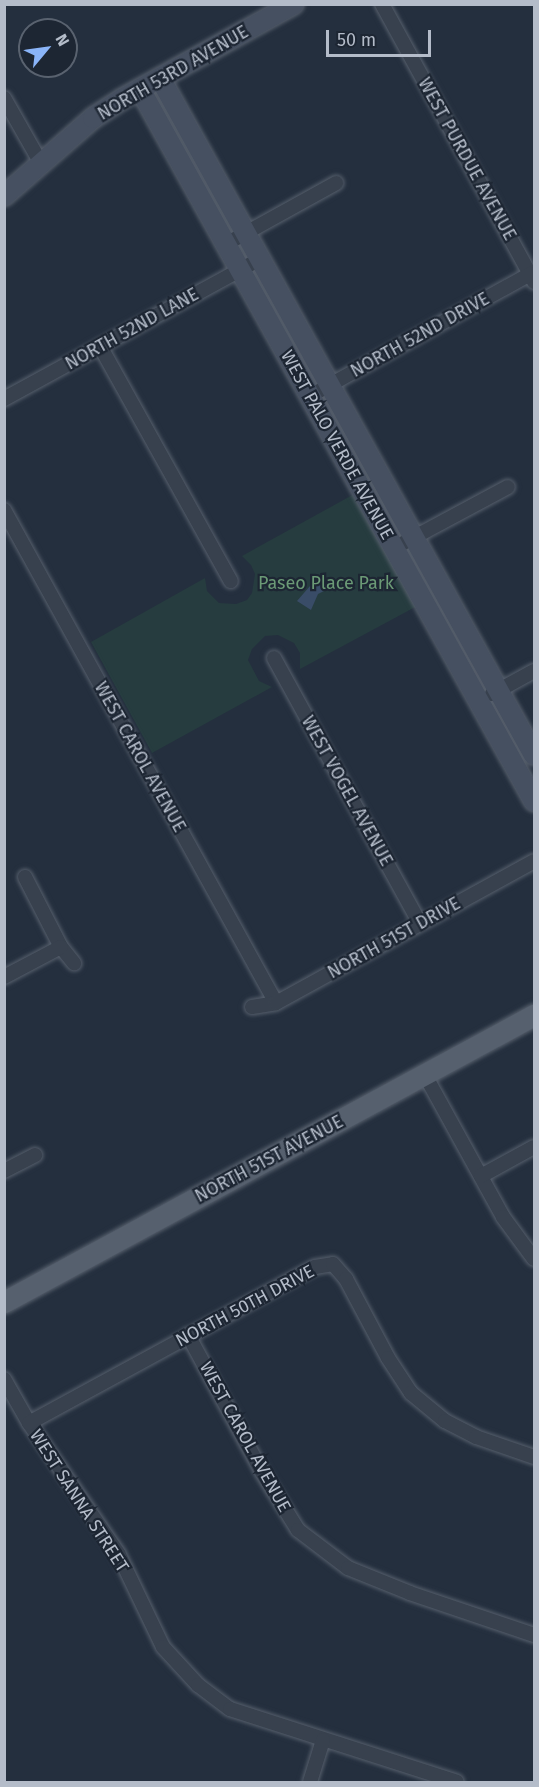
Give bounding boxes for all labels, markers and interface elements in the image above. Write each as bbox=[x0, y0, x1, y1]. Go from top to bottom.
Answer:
north arrow bbox=[18, 18, 78, 78]
scale bar bbox=[329, 18, 434, 56]
street label: NORTH 53RD AVENUE bbox=[94, 21, 252, 125]
text: 50 m bbox=[337, 29, 376, 51]
text: N bbox=[52, 31, 73, 49]
street label: WEST PURDUE AVENUE bbox=[413, 74, 521, 244]
street label: NORTH 52ND LANE bbox=[62, 283, 202, 375]
street label: NORTH 52ND DRIVE bbox=[347, 288, 493, 382]
street label: WEST PALO VERDE AVENUE bbox=[276, 347, 398, 543]
park label: Paseo Place Park bbox=[258, 572, 394, 594]
street label: WEST CAROL AVENUE bbox=[90, 678, 190, 836]
street label: WEST VOGEL AVENUE bbox=[297, 712, 397, 870]
street label: NORTH 51ST DRIVE bbox=[324, 893, 464, 983]
street label: NORTH 51ST AVENUE bbox=[191, 1111, 347, 1207]
street label: NORTH 50TH DRIVE bbox=[172, 1260, 318, 1352]
street label: WEST CAROL AVENUE bbox=[195, 1358, 295, 1516]
street label: WEST SANNA STREET bbox=[25, 1426, 133, 1576]

